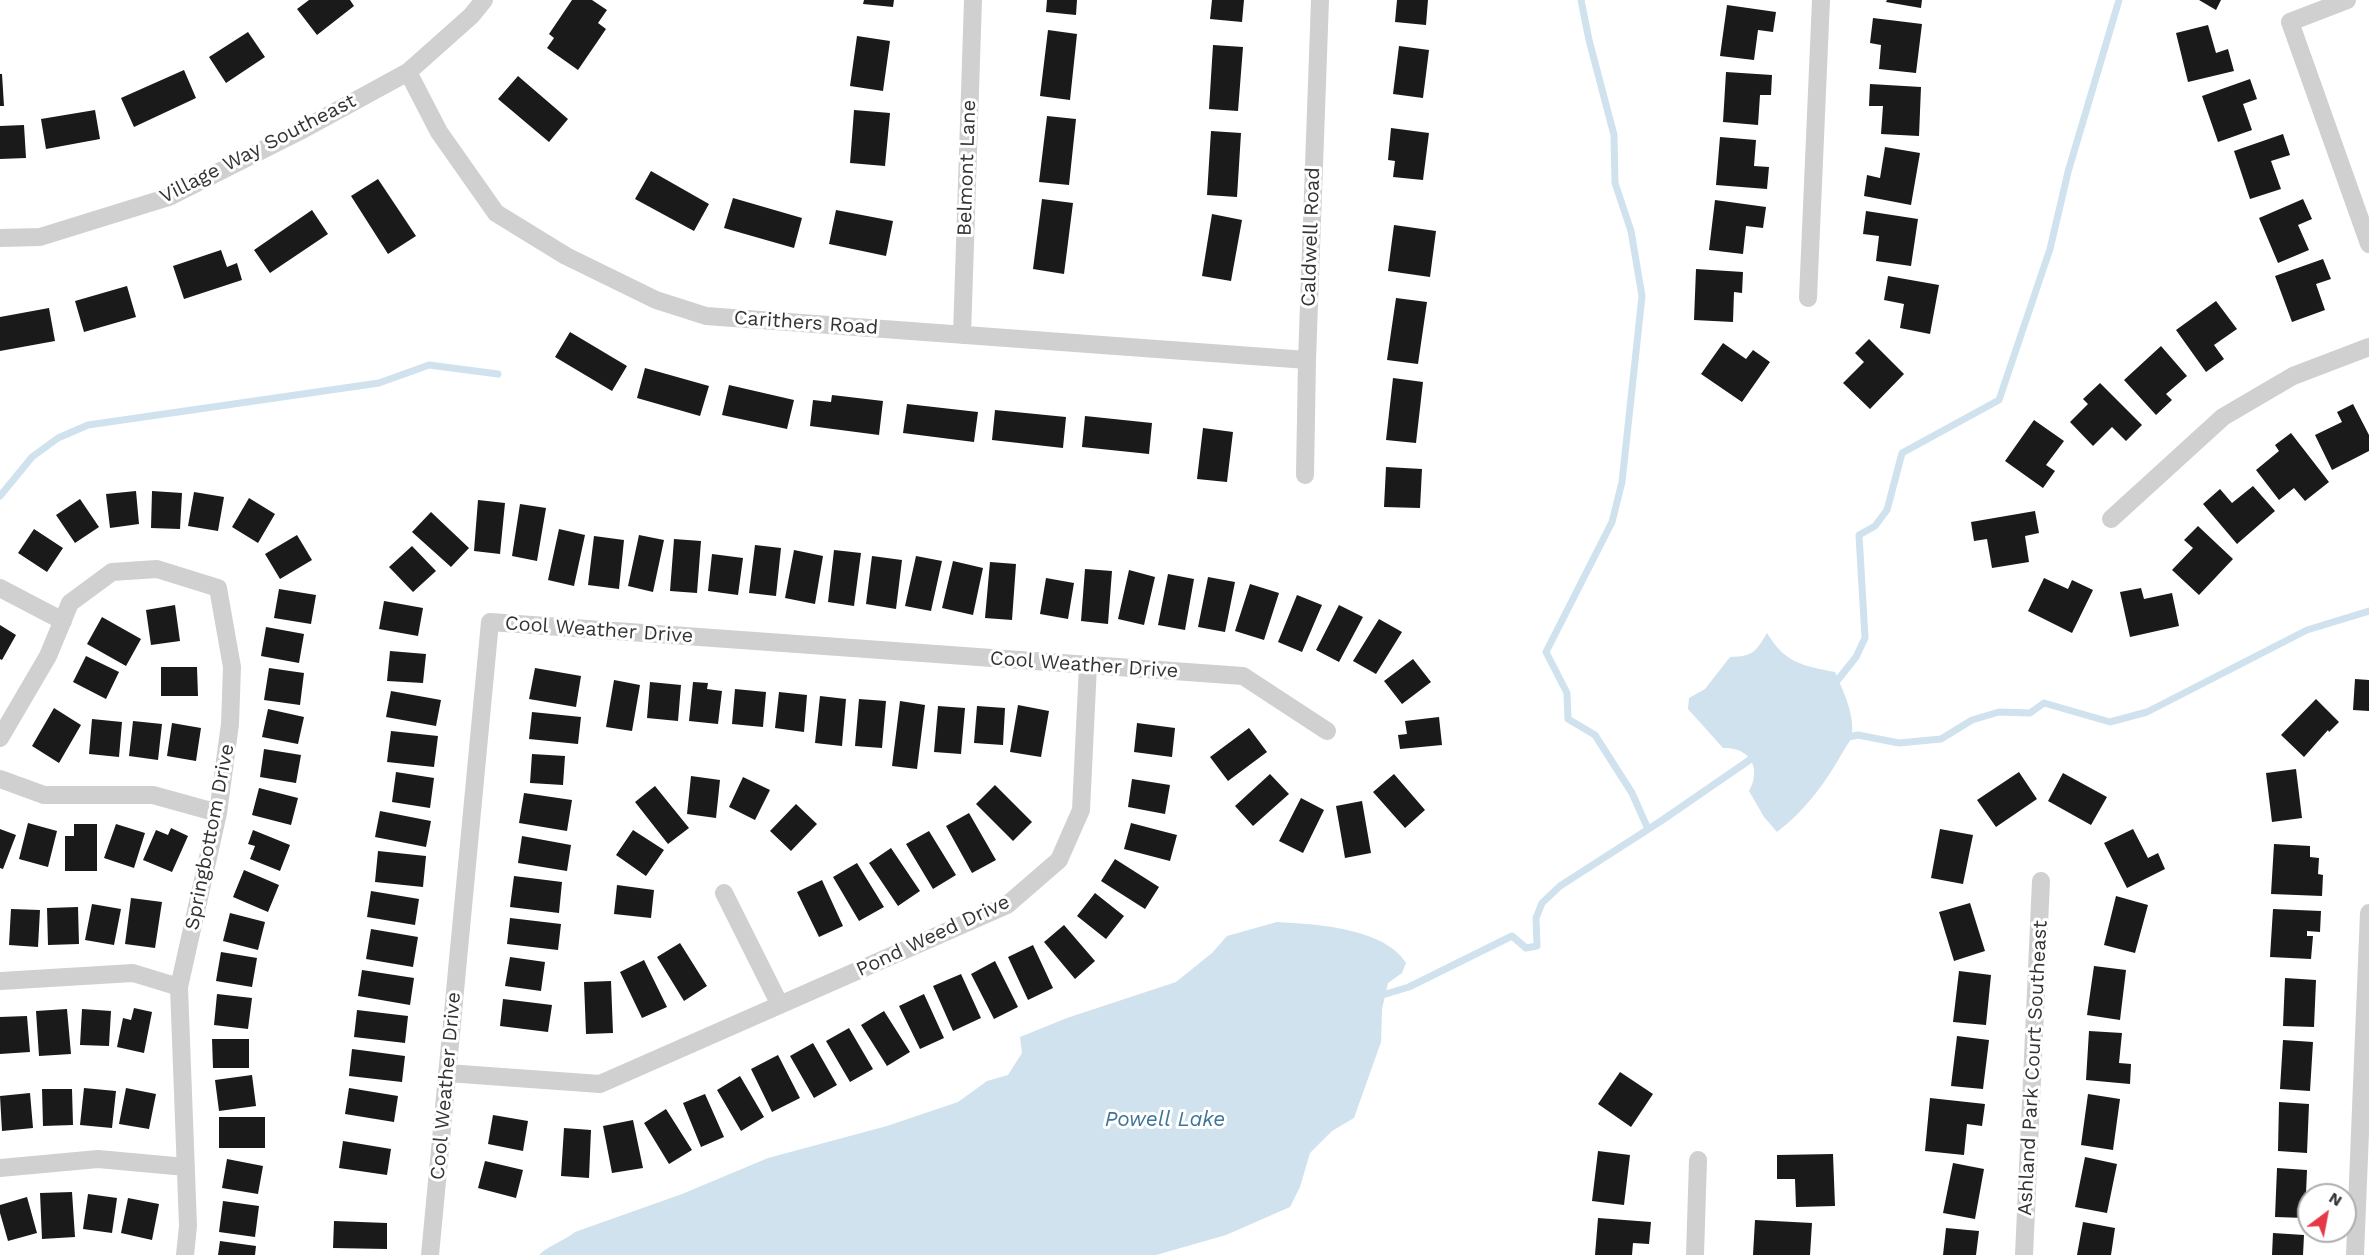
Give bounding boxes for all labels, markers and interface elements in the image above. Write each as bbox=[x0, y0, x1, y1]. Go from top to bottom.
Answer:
street label: Village Way Southeast bbox=[156, 89, 360, 209]
street label: Belmont Lane bbox=[953, 99, 981, 237]
street label: Caldwell Road bbox=[1297, 167, 1325, 307]
street label: Carithers Road bbox=[733, 306, 879, 340]
street label: Cool Weather Drive bbox=[504, 611, 694, 649]
street label: Cool Weather Drive bbox=[989, 646, 1179, 684]
street label: Springbottom Drive bbox=[180, 742, 240, 932]
street label: Pond Weed Drive bbox=[852, 890, 1014, 982]
street label: Ashland Park Court Southeast bbox=[2013, 920, 2053, 1216]
street label: Cool Weather Drive bbox=[426, 991, 466, 1181]
water label: Powell Lake bbox=[1105, 1107, 1225, 1133]
north arrow bbox=[2297, 1183, 2357, 1243]
text: N bbox=[2326, 1188, 2346, 1210]

